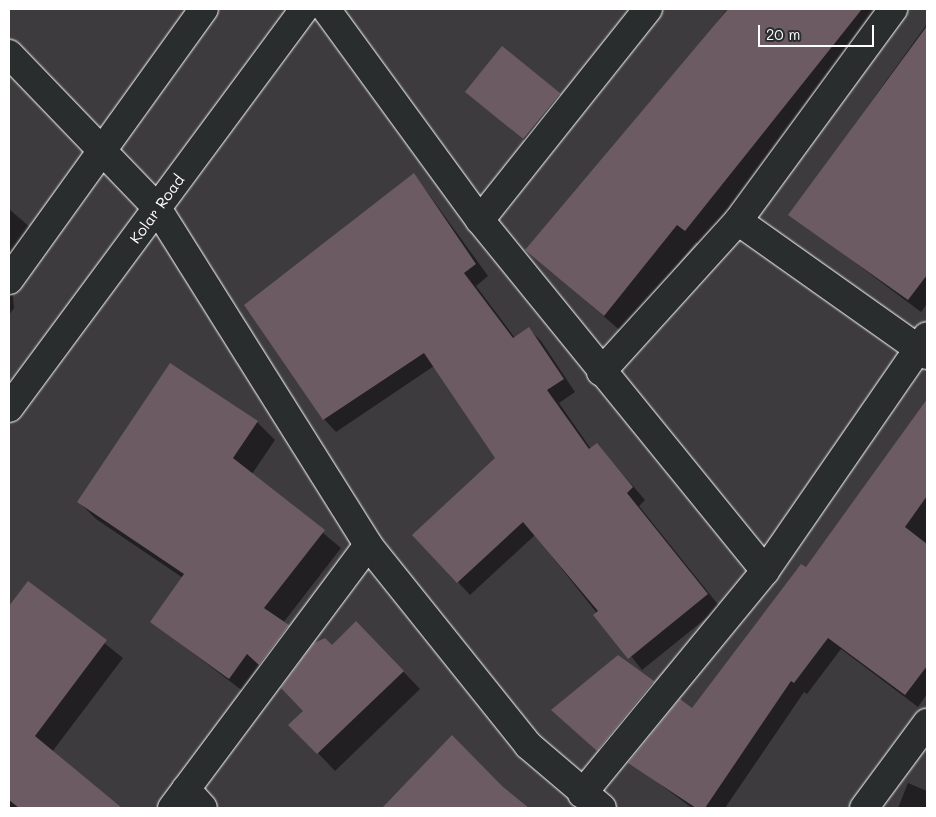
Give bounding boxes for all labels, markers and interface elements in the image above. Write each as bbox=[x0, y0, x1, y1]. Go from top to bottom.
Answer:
scale bar bbox=[761, 15, 877, 47]
text: 20 m bbox=[766, 24, 800, 44]
street label: Kolar Road bbox=[126, 171, 188, 247]

